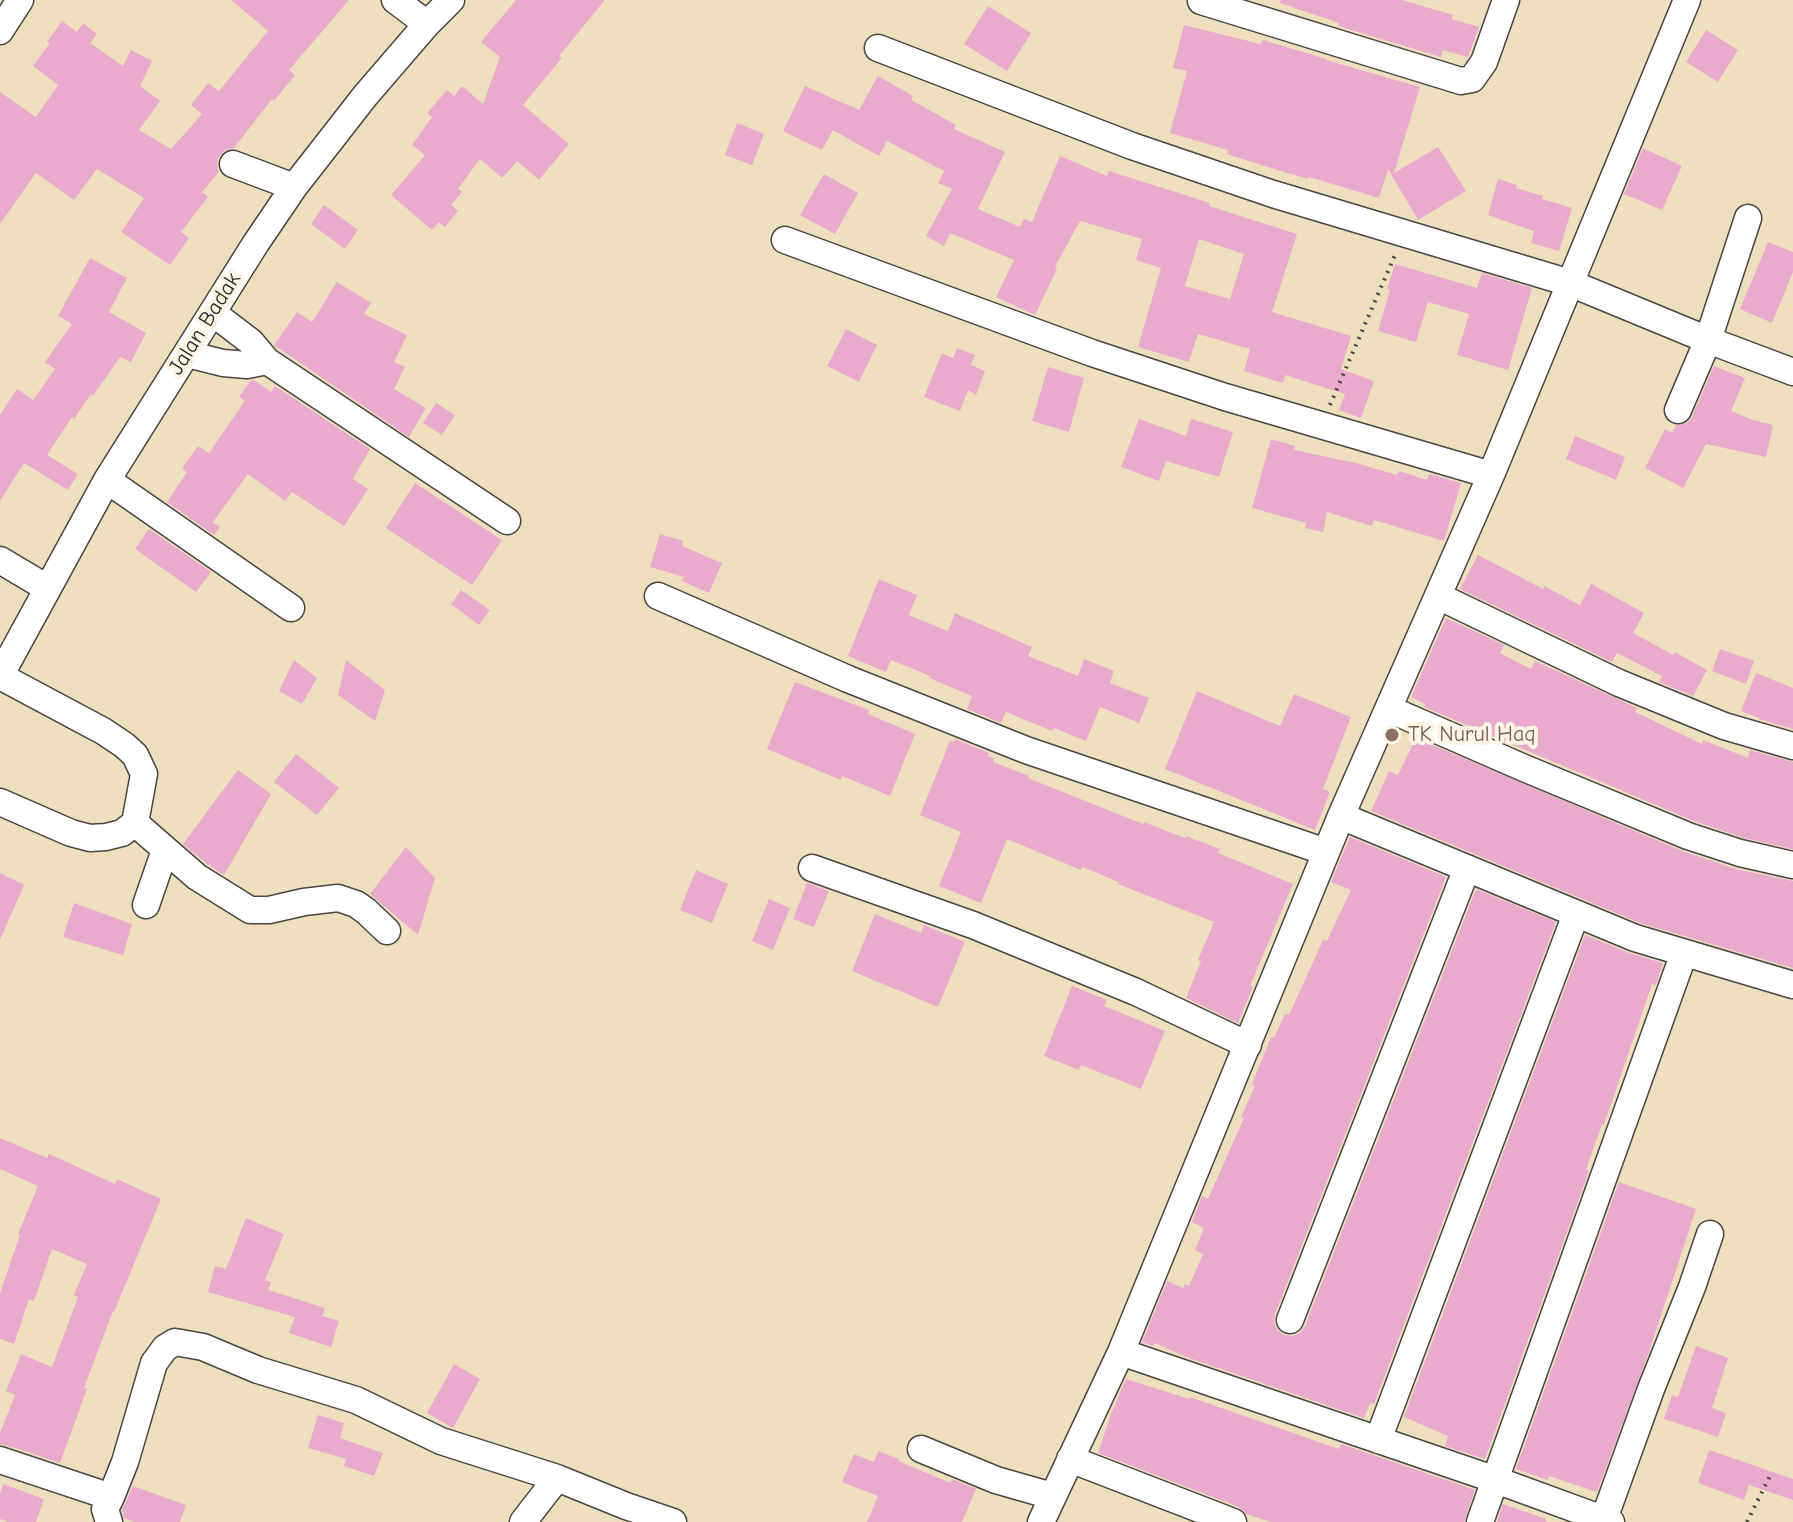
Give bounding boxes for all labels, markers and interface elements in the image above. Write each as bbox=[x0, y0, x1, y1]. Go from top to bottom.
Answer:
street label: Jalan Badak bbox=[163, 268, 247, 380]
place label: TK Nurul Haq bbox=[1408, 722, 1536, 748]
marker: TK Nurul Haq bbox=[1383, 726, 1401, 744]

